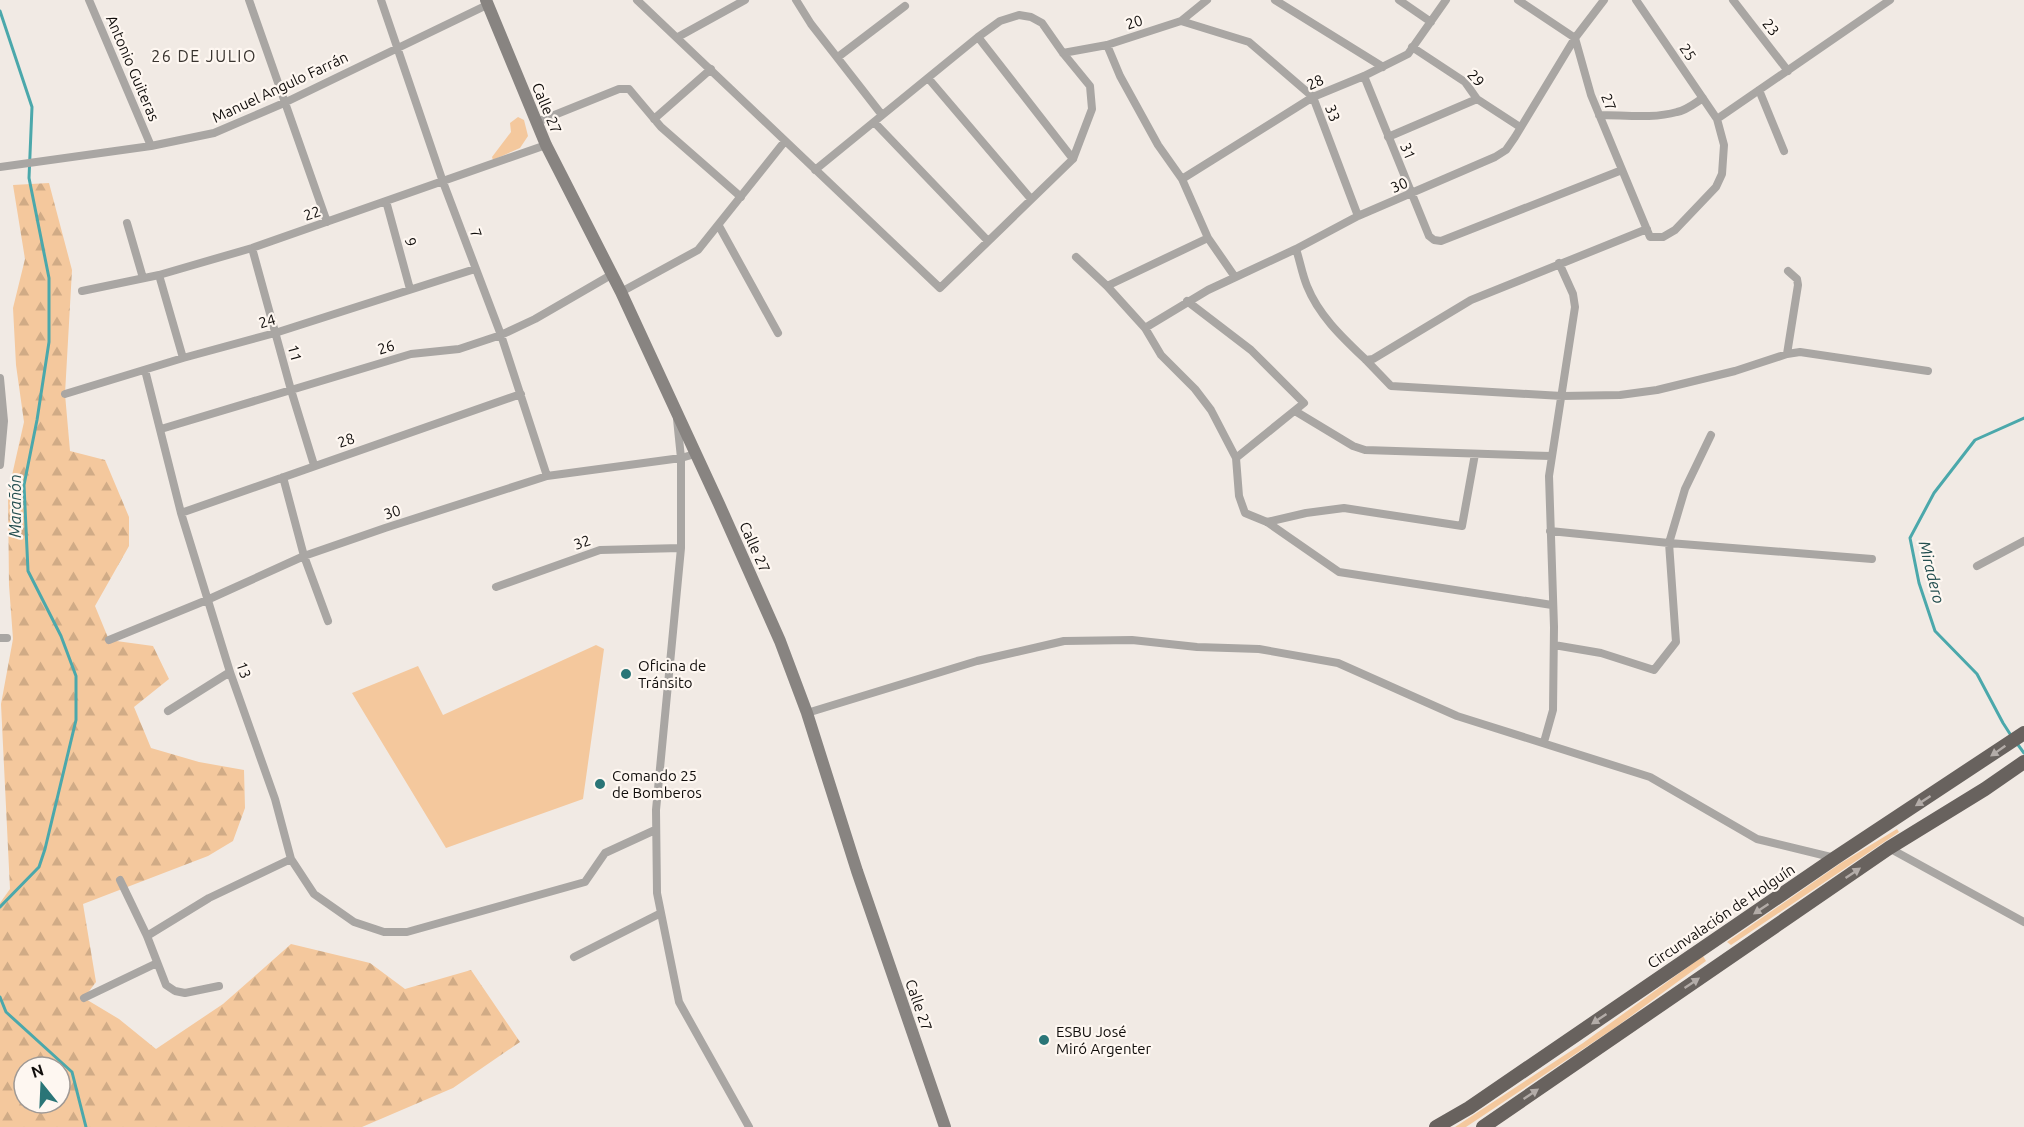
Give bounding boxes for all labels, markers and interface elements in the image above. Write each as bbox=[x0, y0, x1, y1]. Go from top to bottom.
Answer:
street label: 20 bbox=[1123, 11, 1145, 33]
street label: Antonio Guiteras bbox=[103, 12, 163, 124]
street label: 23 bbox=[1759, 15, 1783, 39]
street label: 25 bbox=[1676, 40, 1700, 64]
district label: 26 DE JULIO bbox=[151, 47, 257, 65]
street label: Manuel Angulo Farrán bbox=[209, 48, 351, 126]
street label: 29 bbox=[1464, 66, 1488, 90]
street label: 28 bbox=[1304, 71, 1326, 93]
street label: Calle 27 bbox=[529, 80, 565, 136]
street label: 27 bbox=[1598, 91, 1620, 113]
street label: 33 bbox=[1322, 102, 1344, 124]
street label: 31 bbox=[1397, 140, 1419, 162]
street label: 30 bbox=[1388, 174, 1410, 196]
street label: 22 bbox=[301, 202, 323, 224]
street label: 7 bbox=[467, 226, 485, 240]
street label: 9 bbox=[402, 236, 420, 248]
street label: 24 bbox=[257, 310, 277, 332]
street label: 26 bbox=[375, 336, 397, 358]
street label: 11 bbox=[285, 343, 305, 363]
street label: 28 bbox=[335, 429, 357, 451]
water label: Marañón bbox=[6, 474, 24, 538]
street label: 30 bbox=[381, 501, 403, 523]
street label: Calle 27 bbox=[736, 519, 774, 575]
street label: 32 bbox=[571, 531, 593, 553]
water label: Miradero bbox=[1916, 539, 1949, 606]
place label: Oficina de Tránsito bbox=[638, 657, 706, 691]
street label: 13 bbox=[233, 659, 255, 681]
marker: Oficina de Tránsito bbox=[619, 667, 633, 681]
one-way arrow bbox=[1990, 745, 2006, 756]
place label: Comando 25 de Bomberos bbox=[612, 767, 702, 801]
marker: Comando 25 de Bomberos bbox=[593, 777, 607, 791]
one-way arrow bbox=[1915, 795, 1931, 806]
street label: Circunvalación de Holguín bbox=[1644, 860, 1798, 972]
one-way arrow bbox=[1845, 868, 1861, 879]
one-way arrow bbox=[1753, 903, 1769, 915]
street label: Calle 27 bbox=[902, 977, 936, 1033]
one-way arrow bbox=[1684, 978, 1701, 989]
one-way arrow bbox=[1592, 1013, 1608, 1025]
place label: ESBU José Miró Argenter bbox=[1056, 1023, 1152, 1057]
marker: ESBU José Miró Argenter bbox=[1037, 1033, 1051, 1047]
north arrow bbox=[12, 1055, 72, 1115]
text: N bbox=[29, 1060, 46, 1081]
one-way arrow bbox=[1523, 1088, 1539, 1100]

